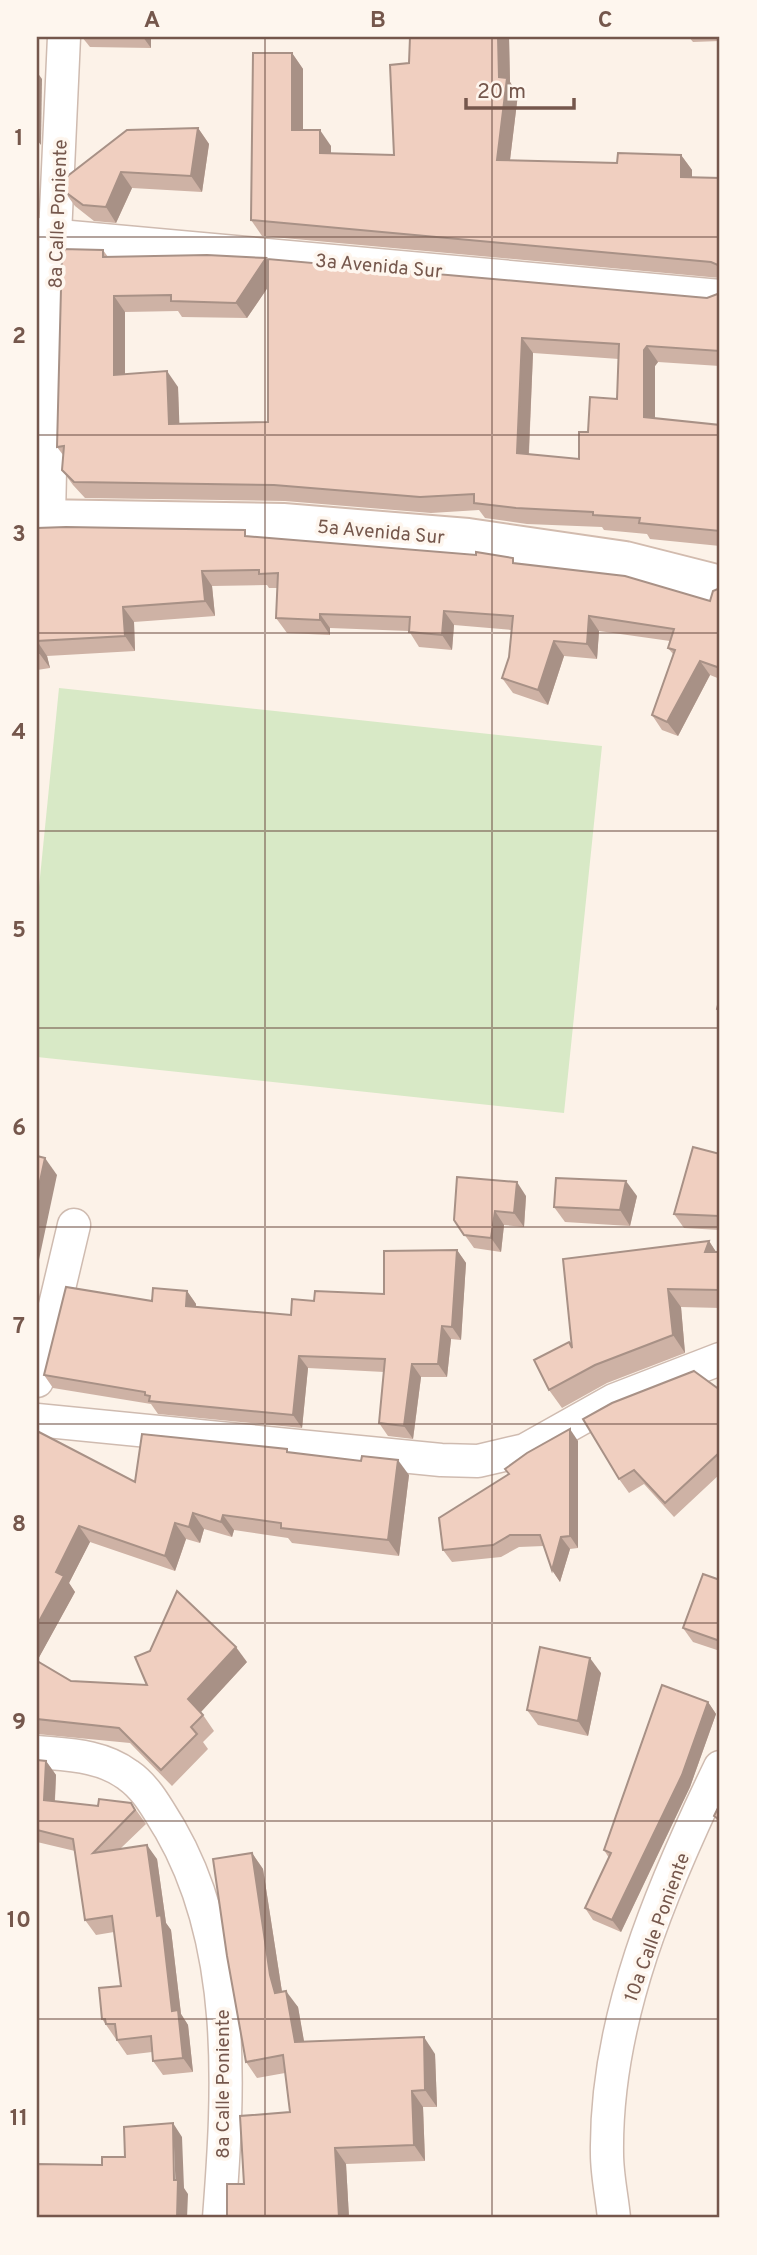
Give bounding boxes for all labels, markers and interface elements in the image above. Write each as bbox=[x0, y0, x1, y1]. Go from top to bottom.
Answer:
text: A bbox=[144, 7, 160, 36]
text: B bbox=[370, 7, 386, 36]
text: C bbox=[598, 7, 612, 36]
scale bar bbox=[466, 66, 575, 110]
text: 20 m bbox=[477, 79, 526, 106]
text: 1 bbox=[14, 125, 24, 154]
street label: 8a Calle Poniente bbox=[44, 139, 74, 289]
street label: 3a Avenida Sur bbox=[314, 249, 444, 285]
text: 2 bbox=[12, 323, 26, 352]
street label: 5a Avenida Sur bbox=[316, 515, 446, 551]
text: 3 bbox=[12, 521, 26, 550]
text: 4 bbox=[12, 719, 26, 748]
text: 5 bbox=[12, 917, 26, 946]
text: 6 bbox=[12, 1115, 26, 1144]
text: 7 bbox=[13, 1313, 25, 1342]
text: 8 bbox=[12, 1511, 26, 1540]
text: 9 bbox=[12, 1709, 26, 1738]
street label: 10a Calle Poniente bbox=[620, 1850, 696, 2005]
text: 10 bbox=[7, 1907, 31, 1936]
street label: 8a Calle Poniente bbox=[212, 2009, 236, 2159]
text: 11 bbox=[10, 2105, 28, 2134]

